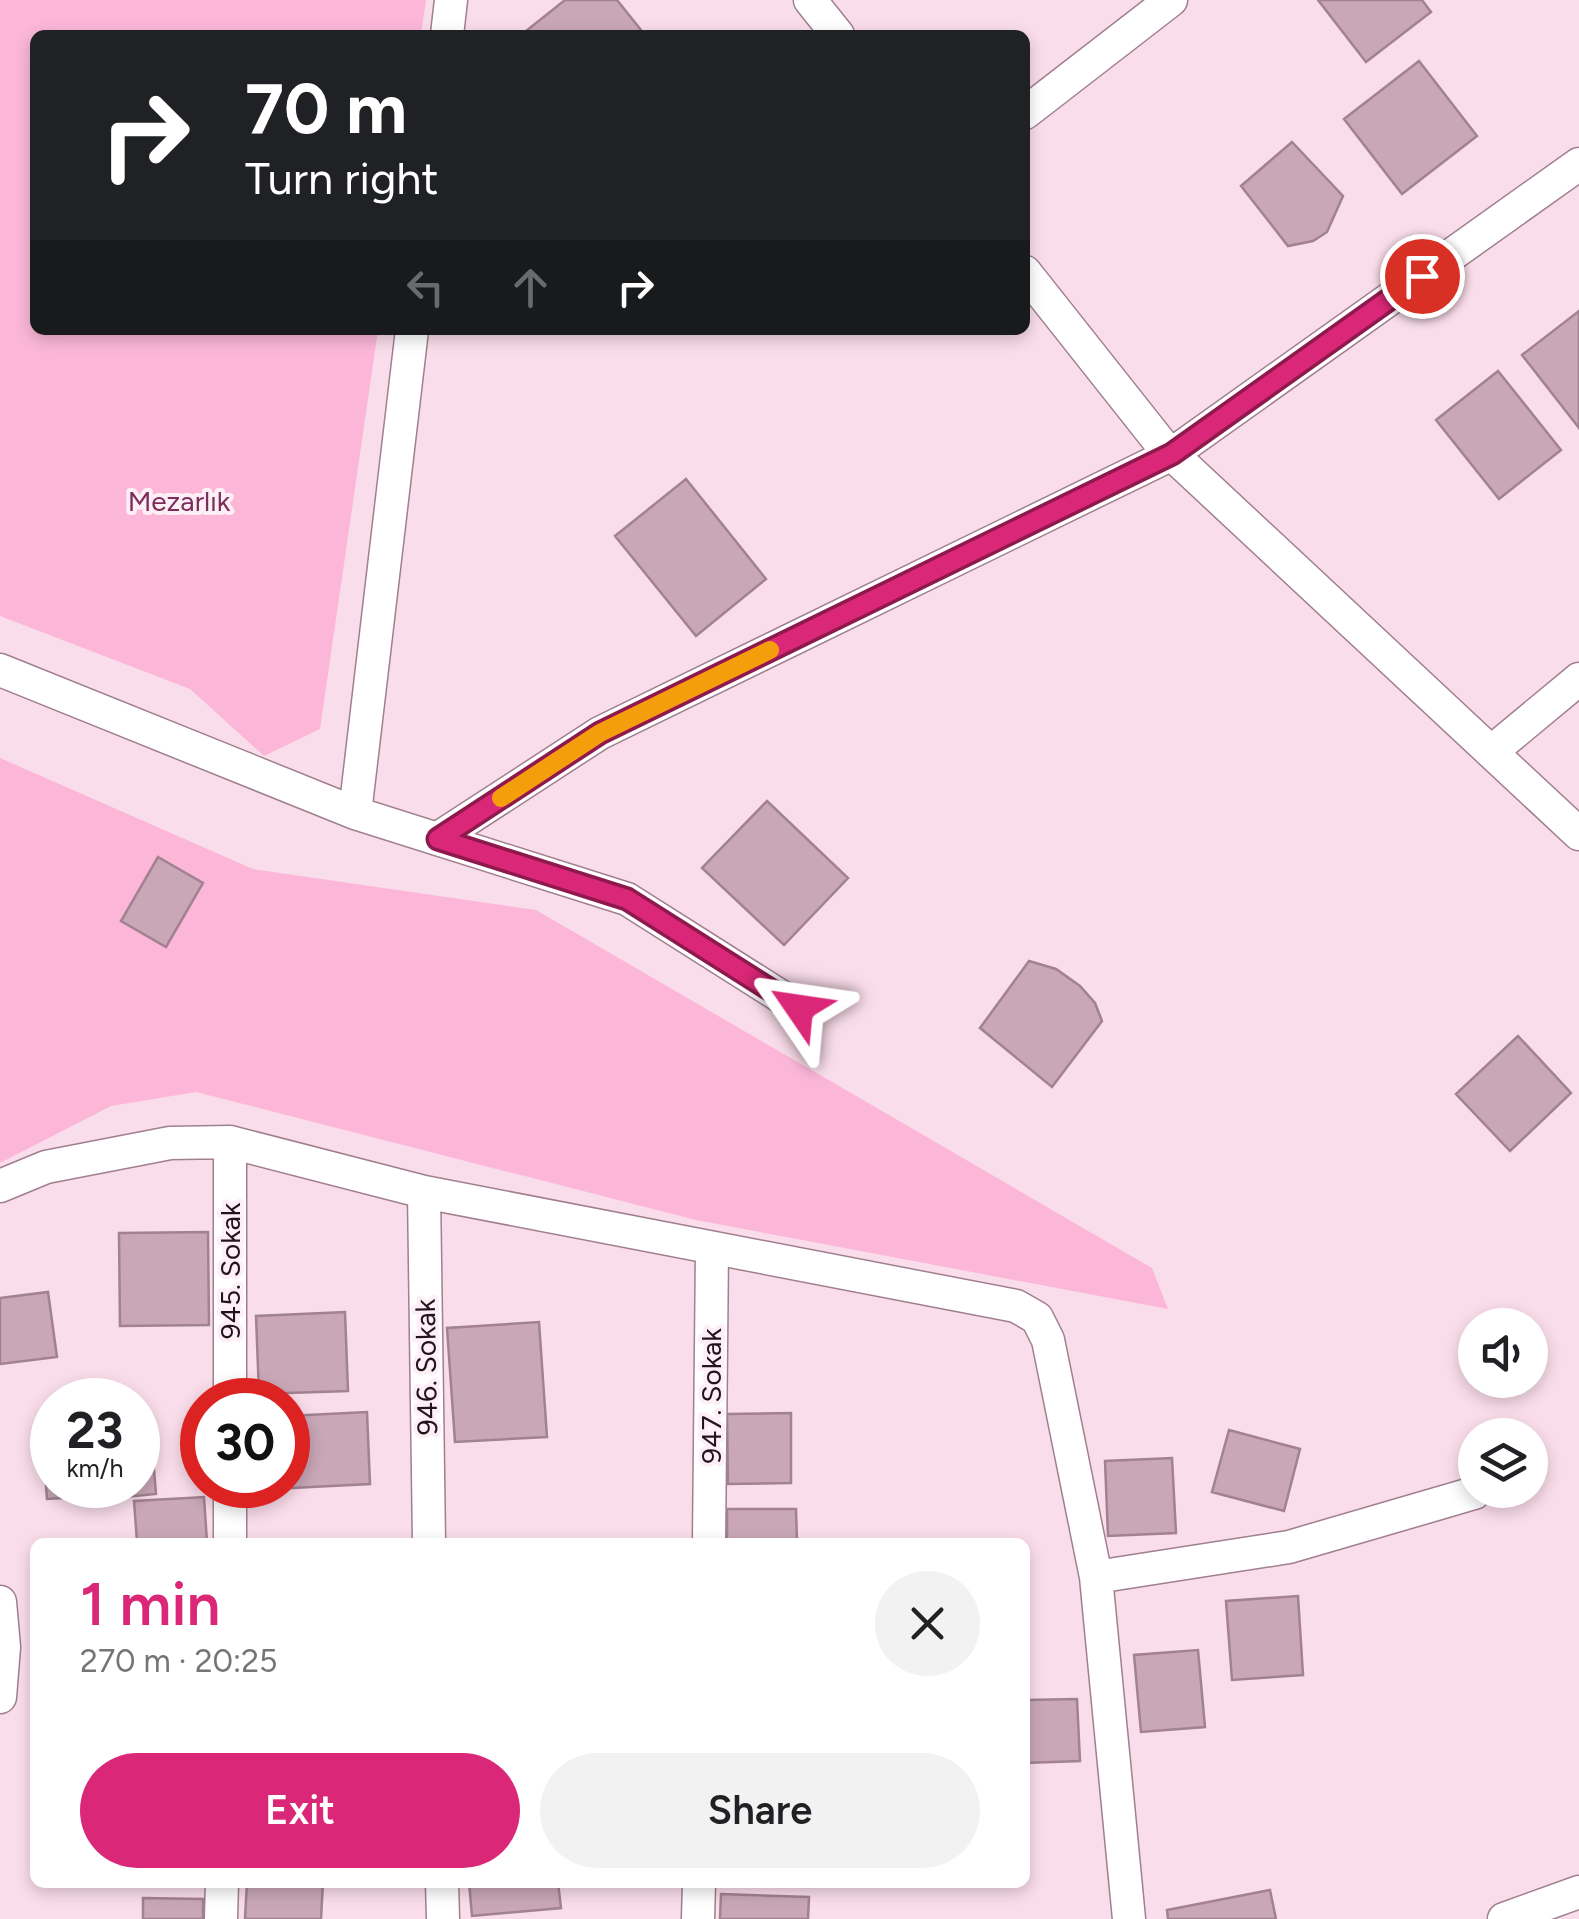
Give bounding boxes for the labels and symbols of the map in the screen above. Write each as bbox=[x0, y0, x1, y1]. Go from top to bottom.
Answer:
pin bbox=[1380, 234, 1465, 319]
park label: Mezarlık bbox=[128, 484, 231, 518]
position arrow bbox=[747, 956, 851, 1060]
street label: 945. Sokak bbox=[213, 1202, 247, 1339]
street label: 946. Sokak bbox=[408, 1298, 444, 1435]
street label: 947. Sokak bbox=[694, 1328, 728, 1464]
speed limit sign: 30 bbox=[180, 1378, 310, 1508]

